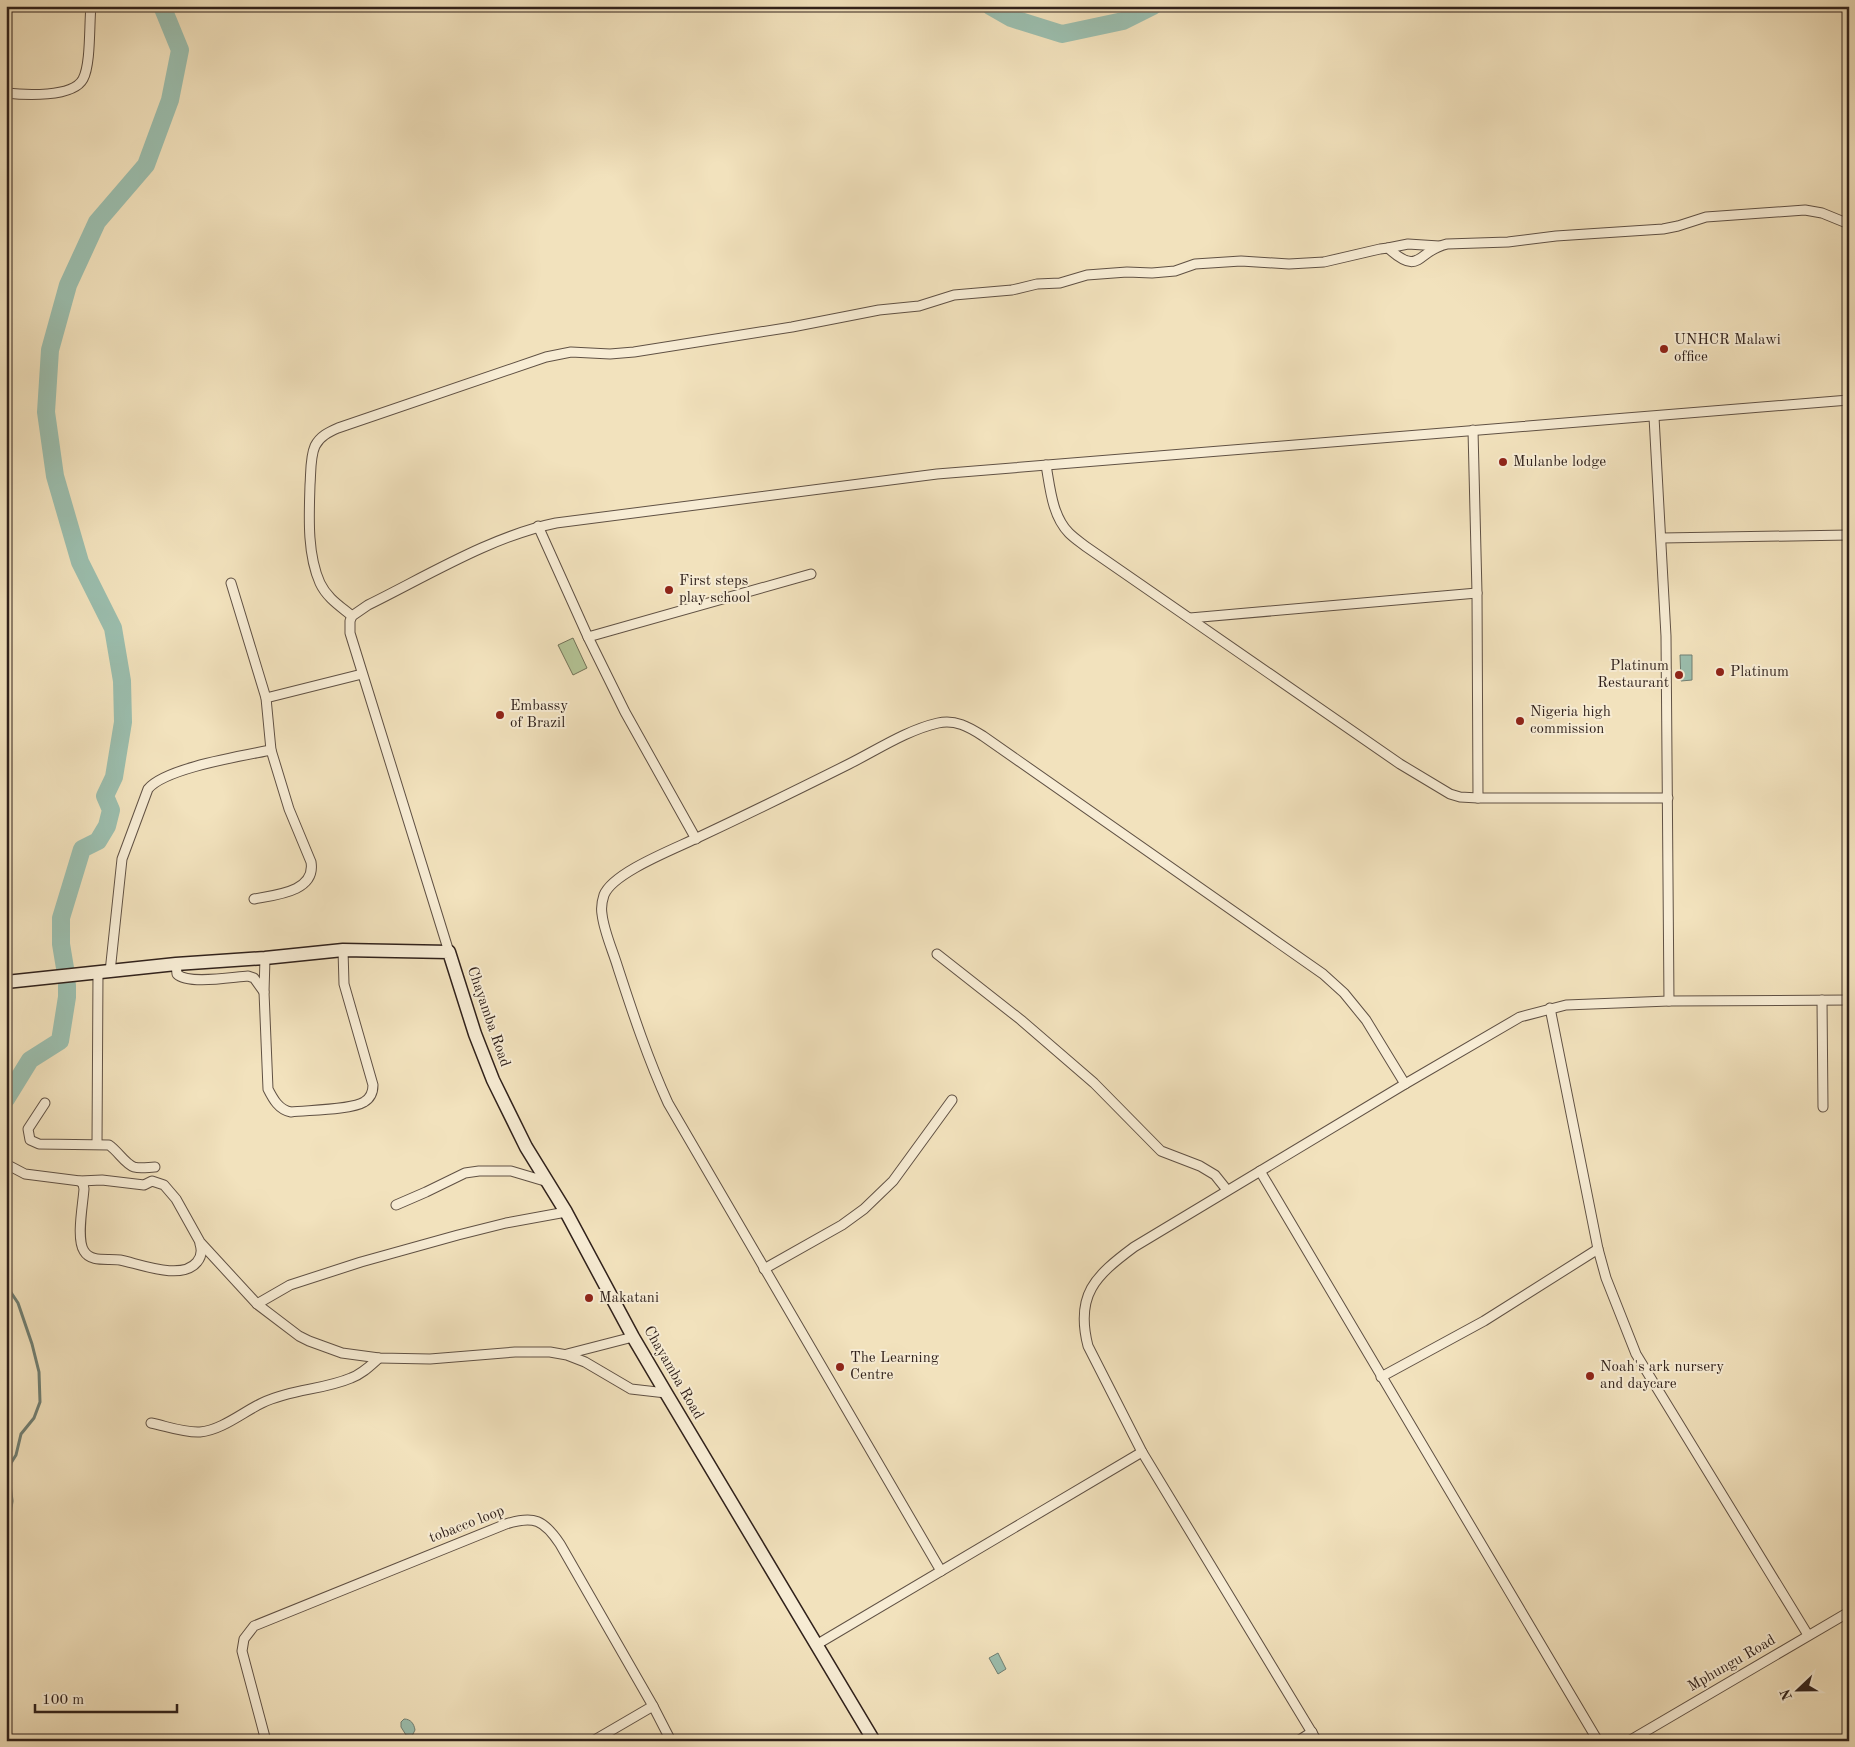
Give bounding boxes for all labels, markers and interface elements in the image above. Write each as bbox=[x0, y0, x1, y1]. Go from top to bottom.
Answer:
place label: UNHCR Malawi office bbox=[1674, 333, 1781, 365]
marker: UNHCR Malawi office bbox=[1658, 343, 1670, 355]
place label: Mulanbe lodge bbox=[1513, 455, 1606, 470]
marker: Mulanbe lodge bbox=[1497, 456, 1509, 468]
place label: First steps play school bbox=[679, 574, 750, 606]
marker: First steps play school bbox=[663, 584, 675, 596]
place label: Platinum Restaurant bbox=[1597, 659, 1669, 691]
place label: Platinum bbox=[1730, 665, 1789, 680]
marker: Platinum bbox=[1714, 666, 1726, 678]
marker: Platinum Restaurant bbox=[1673, 669, 1685, 681]
place label: Embassy of Brazil bbox=[510, 699, 568, 731]
place label: Nigeria high commission bbox=[1530, 705, 1611, 737]
marker: Embassy of Brazil bbox=[494, 709, 506, 721]
marker: Nigeria high commission bbox=[1514, 715, 1526, 727]
street label: Chayamba Road bbox=[464, 965, 512, 1069]
place label: Makatani bbox=[599, 1291, 659, 1306]
marker: Makatani bbox=[583, 1292, 595, 1304]
street label: Chayamba Road bbox=[640, 1324, 706, 1422]
place label: The Learning Centre bbox=[850, 1351, 939, 1383]
place label: Noah's ark nursery and daycare bbox=[1600, 1360, 1724, 1392]
marker: The Learning Centre bbox=[834, 1361, 846, 1373]
marker: Noah's ark nursery and daycare bbox=[1584, 1370, 1596, 1382]
street label: tobacco loop bbox=[427, 1504, 507, 1546]
street label: Mphungu Road bbox=[1686, 1633, 1778, 1695]
north arrow bbox=[1772, 1664, 1822, 1714]
scale bar bbox=[35, 1682, 178, 1714]
text: N bbox=[1778, 1687, 1795, 1702]
text: 100 m bbox=[42, 1693, 84, 1708]

